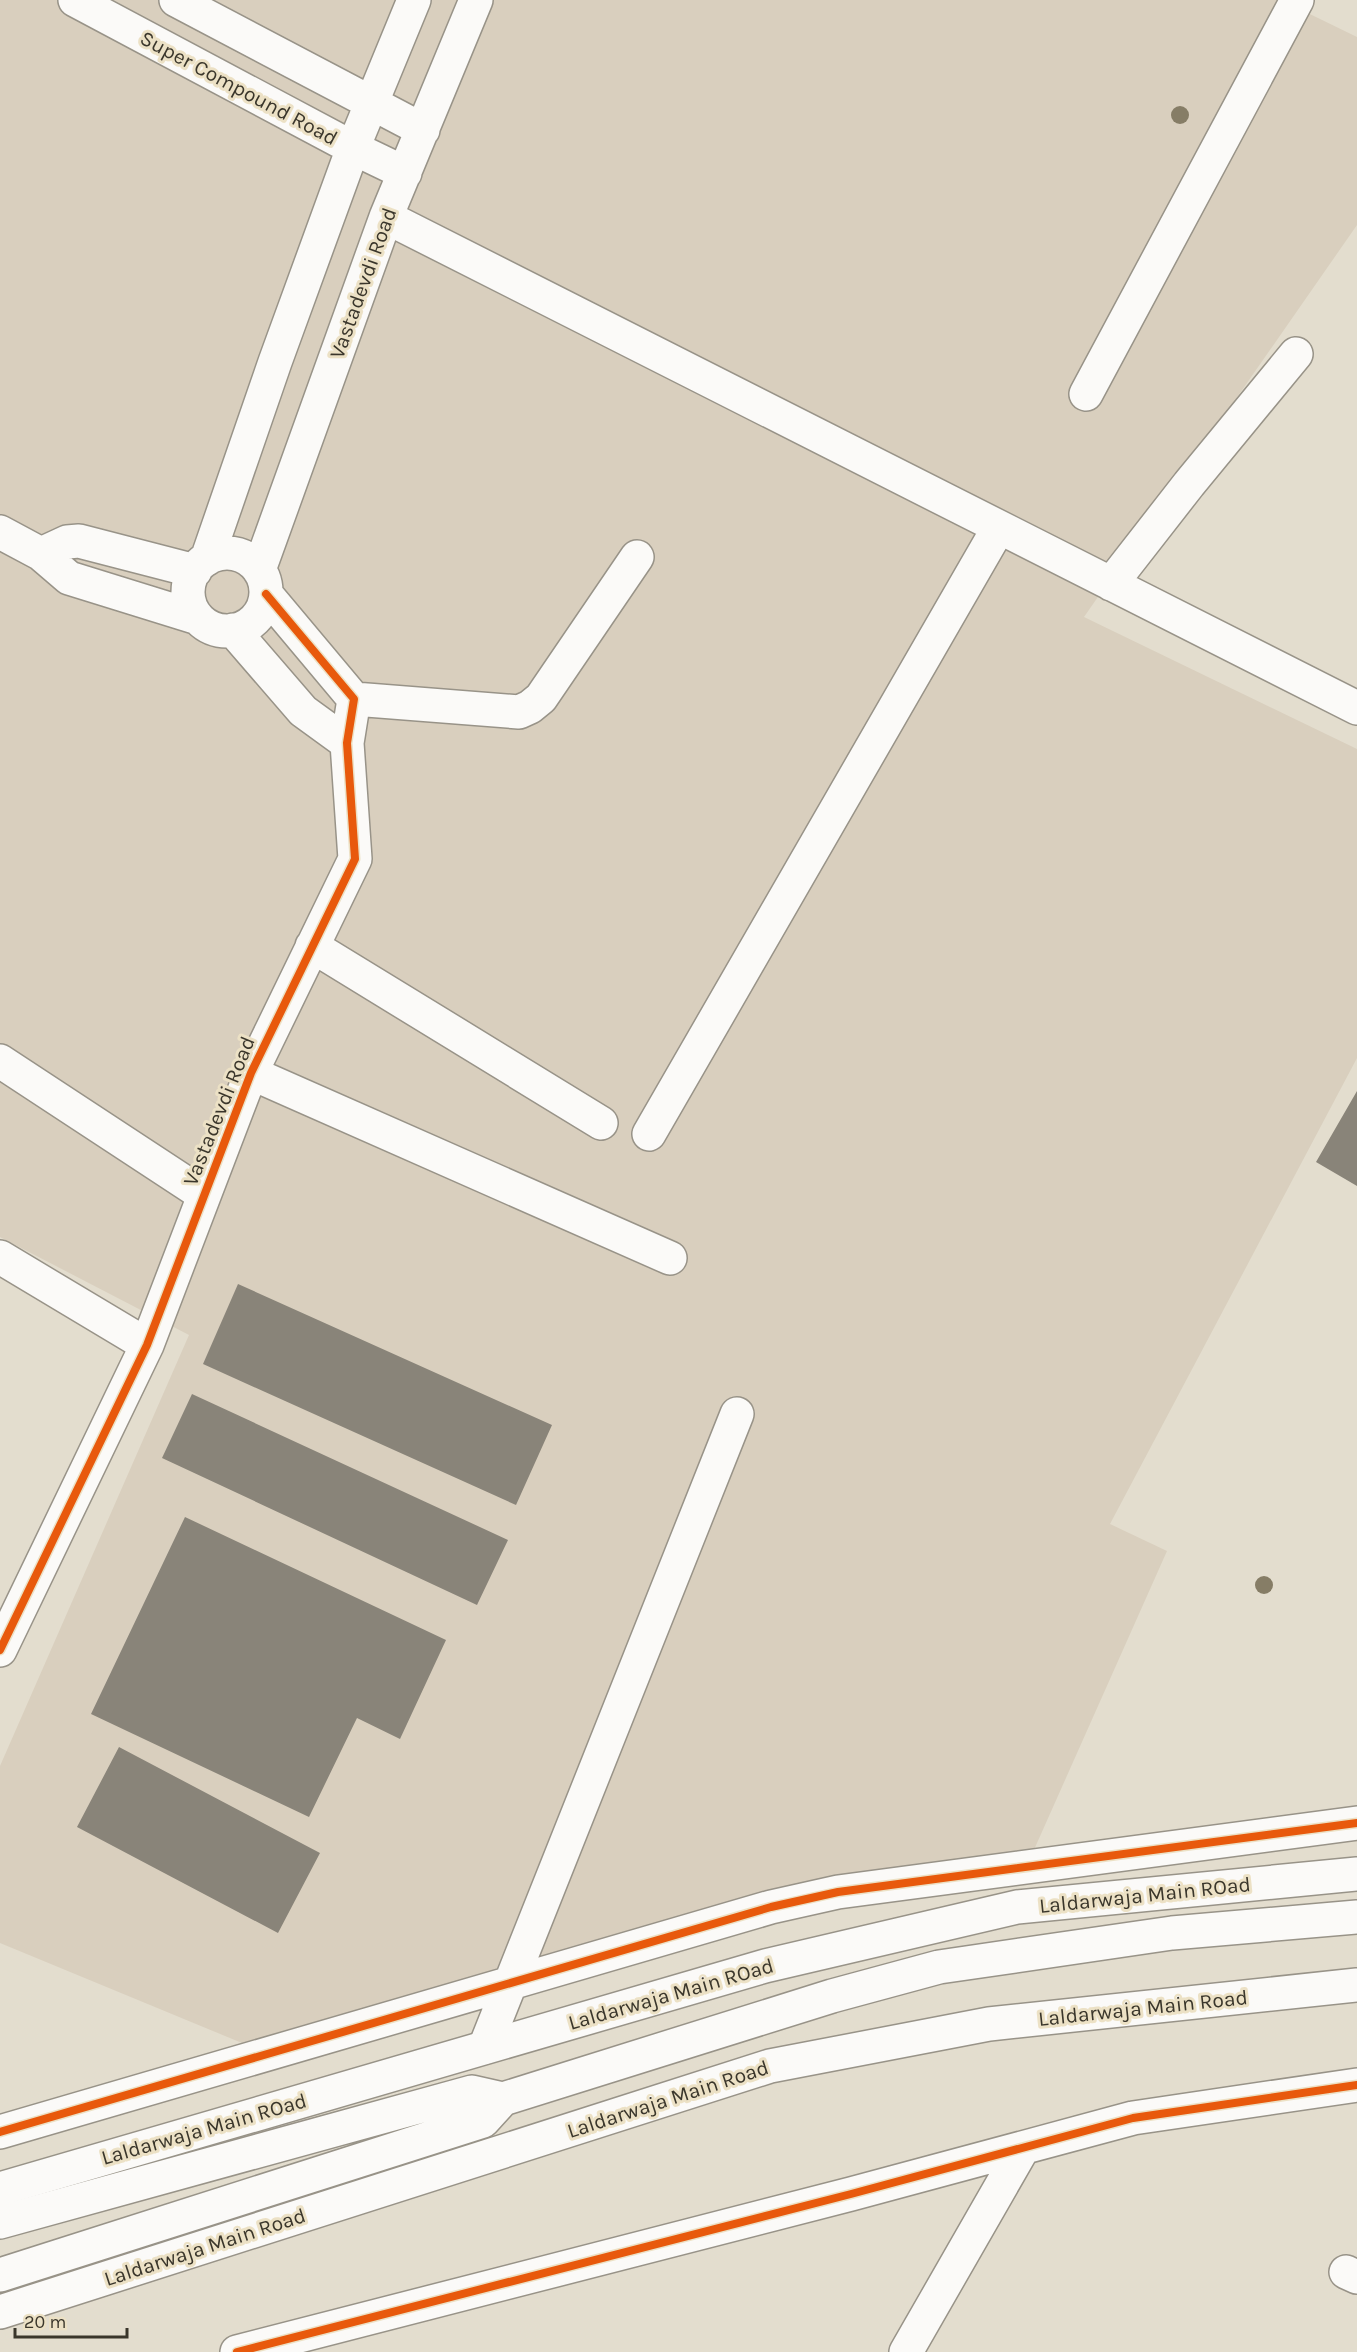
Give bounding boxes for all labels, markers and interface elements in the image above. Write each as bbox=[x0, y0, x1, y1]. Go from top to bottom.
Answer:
street label: Super Compound Road bbox=[136, 26, 342, 150]
street label: Vastadevdi Road bbox=[325, 204, 401, 362]
street label: Vastadevdi Road bbox=[178, 1033, 260, 1189]
street label: Laldarwaja Main ROad bbox=[1038, 1872, 1252, 1918]
street label: Laldarwaja Main ROad bbox=[566, 1953, 776, 2035]
street label: Laldarwaja Main Road bbox=[1037, 1985, 1249, 2031]
street label: Laldarwaja Main Road bbox=[564, 2055, 772, 2143]
street label: Laldarwaja Main ROad bbox=[99, 2088, 309, 2170]
street label: Laldarwaja Main Road bbox=[101, 2203, 309, 2291]
scale bar bbox=[15, 2301, 128, 2339]
text: 20 m bbox=[24, 2311, 66, 2333]

